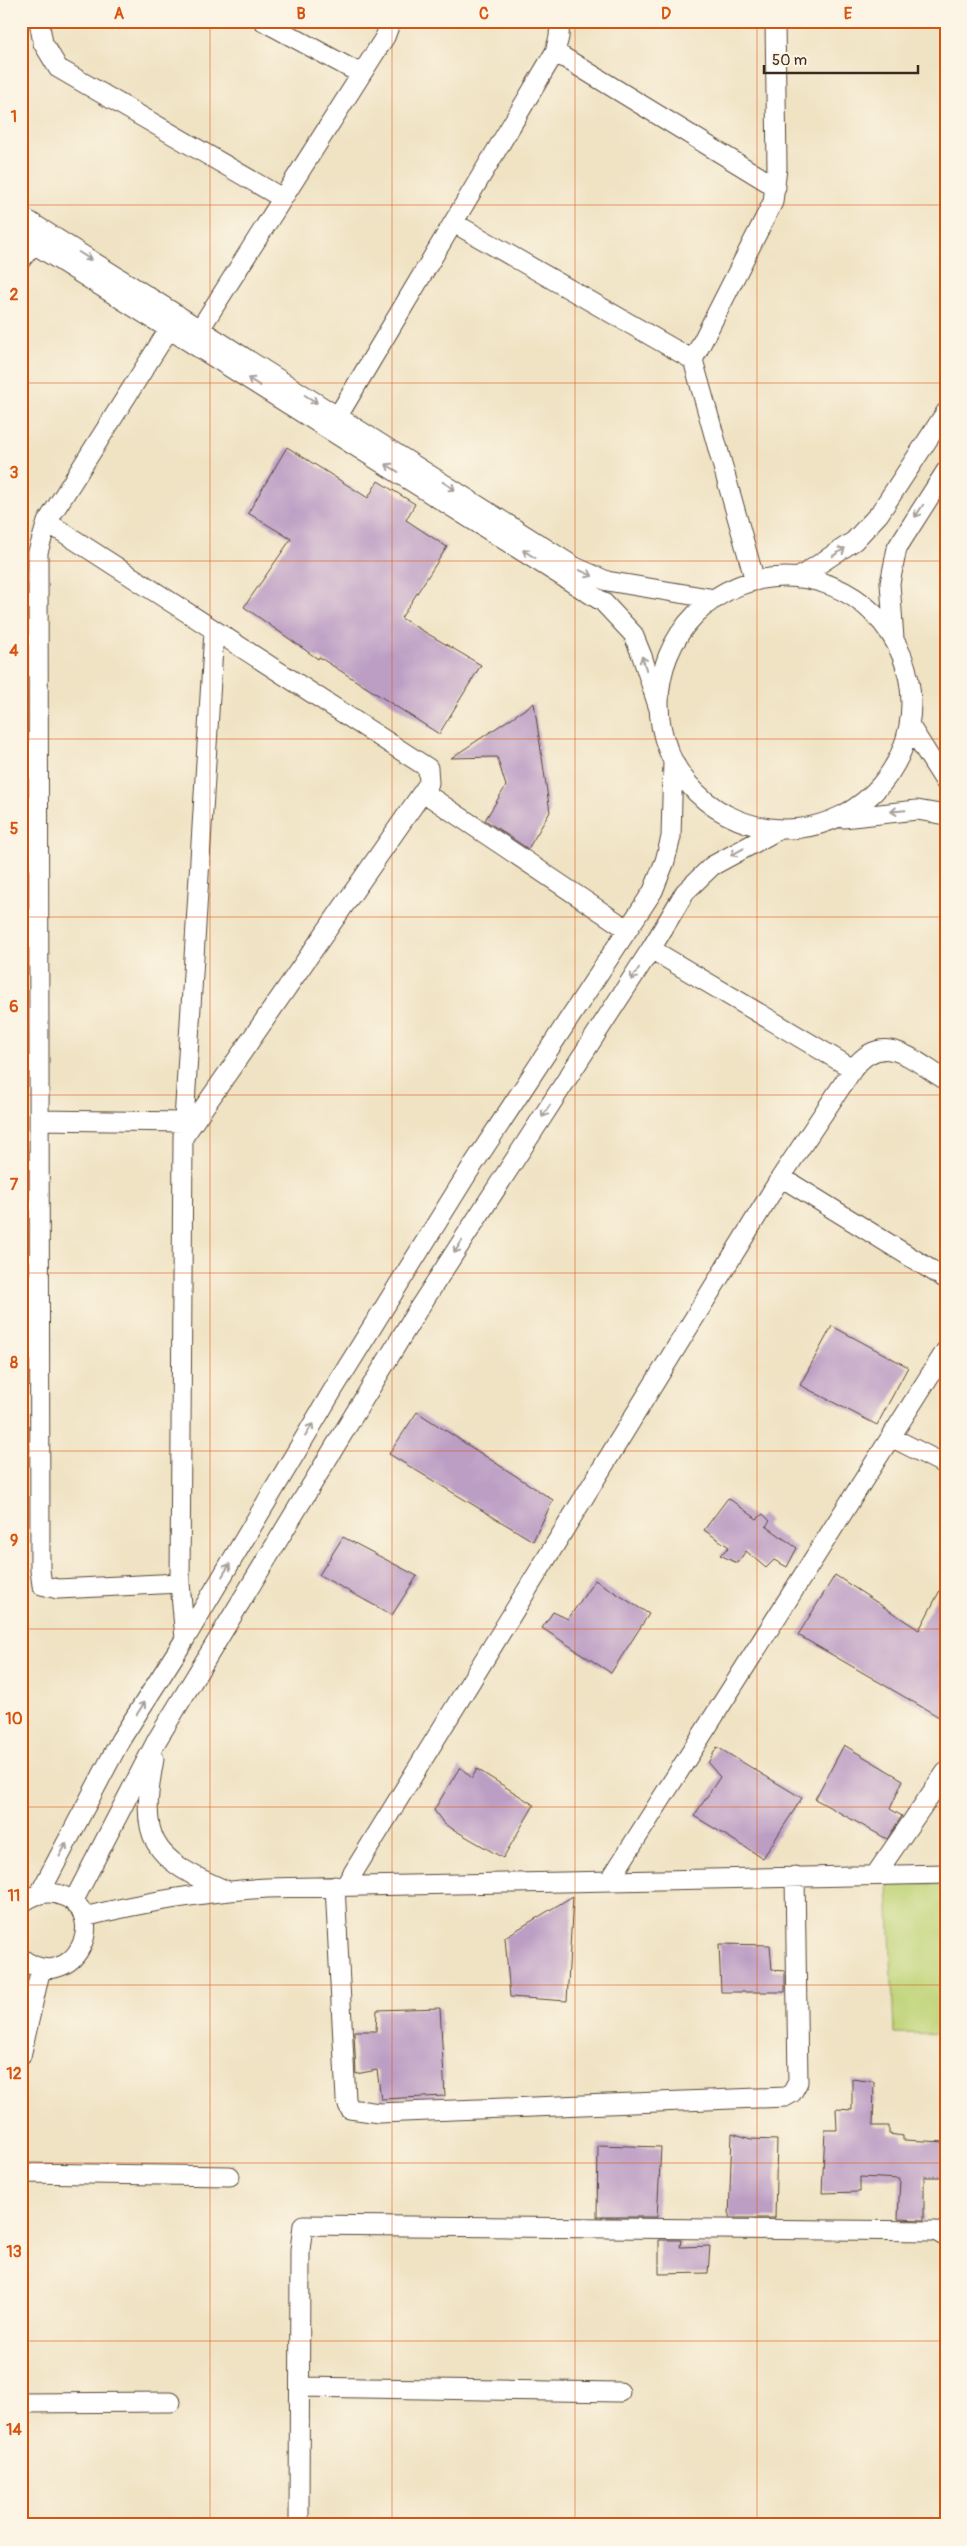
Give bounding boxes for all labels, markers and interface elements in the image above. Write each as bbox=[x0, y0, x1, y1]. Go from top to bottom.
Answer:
text: A bbox=[114, 4, 125, 24]
text: B bbox=[296, 4, 306, 24]
text: C bbox=[479, 4, 489, 24]
text: D bbox=[661, 4, 671, 24]
text: E bbox=[844, 4, 853, 24]
scale bar bbox=[764, 42, 918, 74]
text: 50 m bbox=[772, 51, 807, 70]
text: 1 bbox=[11, 107, 17, 127]
one-way arrow bbox=[78, 252, 92, 262]
text: 2 bbox=[10, 285, 19, 305]
one-way arrow bbox=[247, 377, 261, 387]
one-way arrow bbox=[304, 395, 318, 405]
text: 3 bbox=[10, 463, 19, 483]
one-way arrow bbox=[385, 463, 399, 473]
one-way arrow bbox=[441, 482, 455, 492]
one-way arrow bbox=[914, 504, 924, 518]
one-way arrow bbox=[831, 547, 845, 557]
one-way arrow bbox=[523, 549, 537, 559]
one-way arrow bbox=[578, 568, 593, 578]
text: 4 bbox=[9, 641, 19, 661]
one-way arrow bbox=[639, 655, 649, 671]
one-way arrow bbox=[890, 807, 906, 816]
text: 5 bbox=[10, 819, 19, 839]
one-way arrow bbox=[730, 848, 745, 858]
one-way arrow bbox=[629, 967, 639, 981]
text: 6 bbox=[9, 997, 19, 1017]
one-way arrow bbox=[541, 1104, 552, 1118]
text: 7 bbox=[10, 1175, 19, 1195]
one-way arrow bbox=[453, 1240, 463, 1254]
text: 8 bbox=[10, 1353, 18, 1373]
one-way arrow bbox=[305, 1423, 315, 1437]
text: 9 bbox=[10, 1531, 18, 1551]
one-way arrow bbox=[222, 1563, 232, 1577]
one-way arrow bbox=[135, 1701, 146, 1715]
text: 10 bbox=[5, 1709, 23, 1729]
one-way arrow bbox=[58, 1843, 68, 1858]
text: 11 bbox=[8, 1886, 20, 1906]
text: 12 bbox=[6, 2064, 22, 2084]
text: 13 bbox=[6, 2242, 22, 2262]
text: 14 bbox=[6, 2420, 22, 2440]

